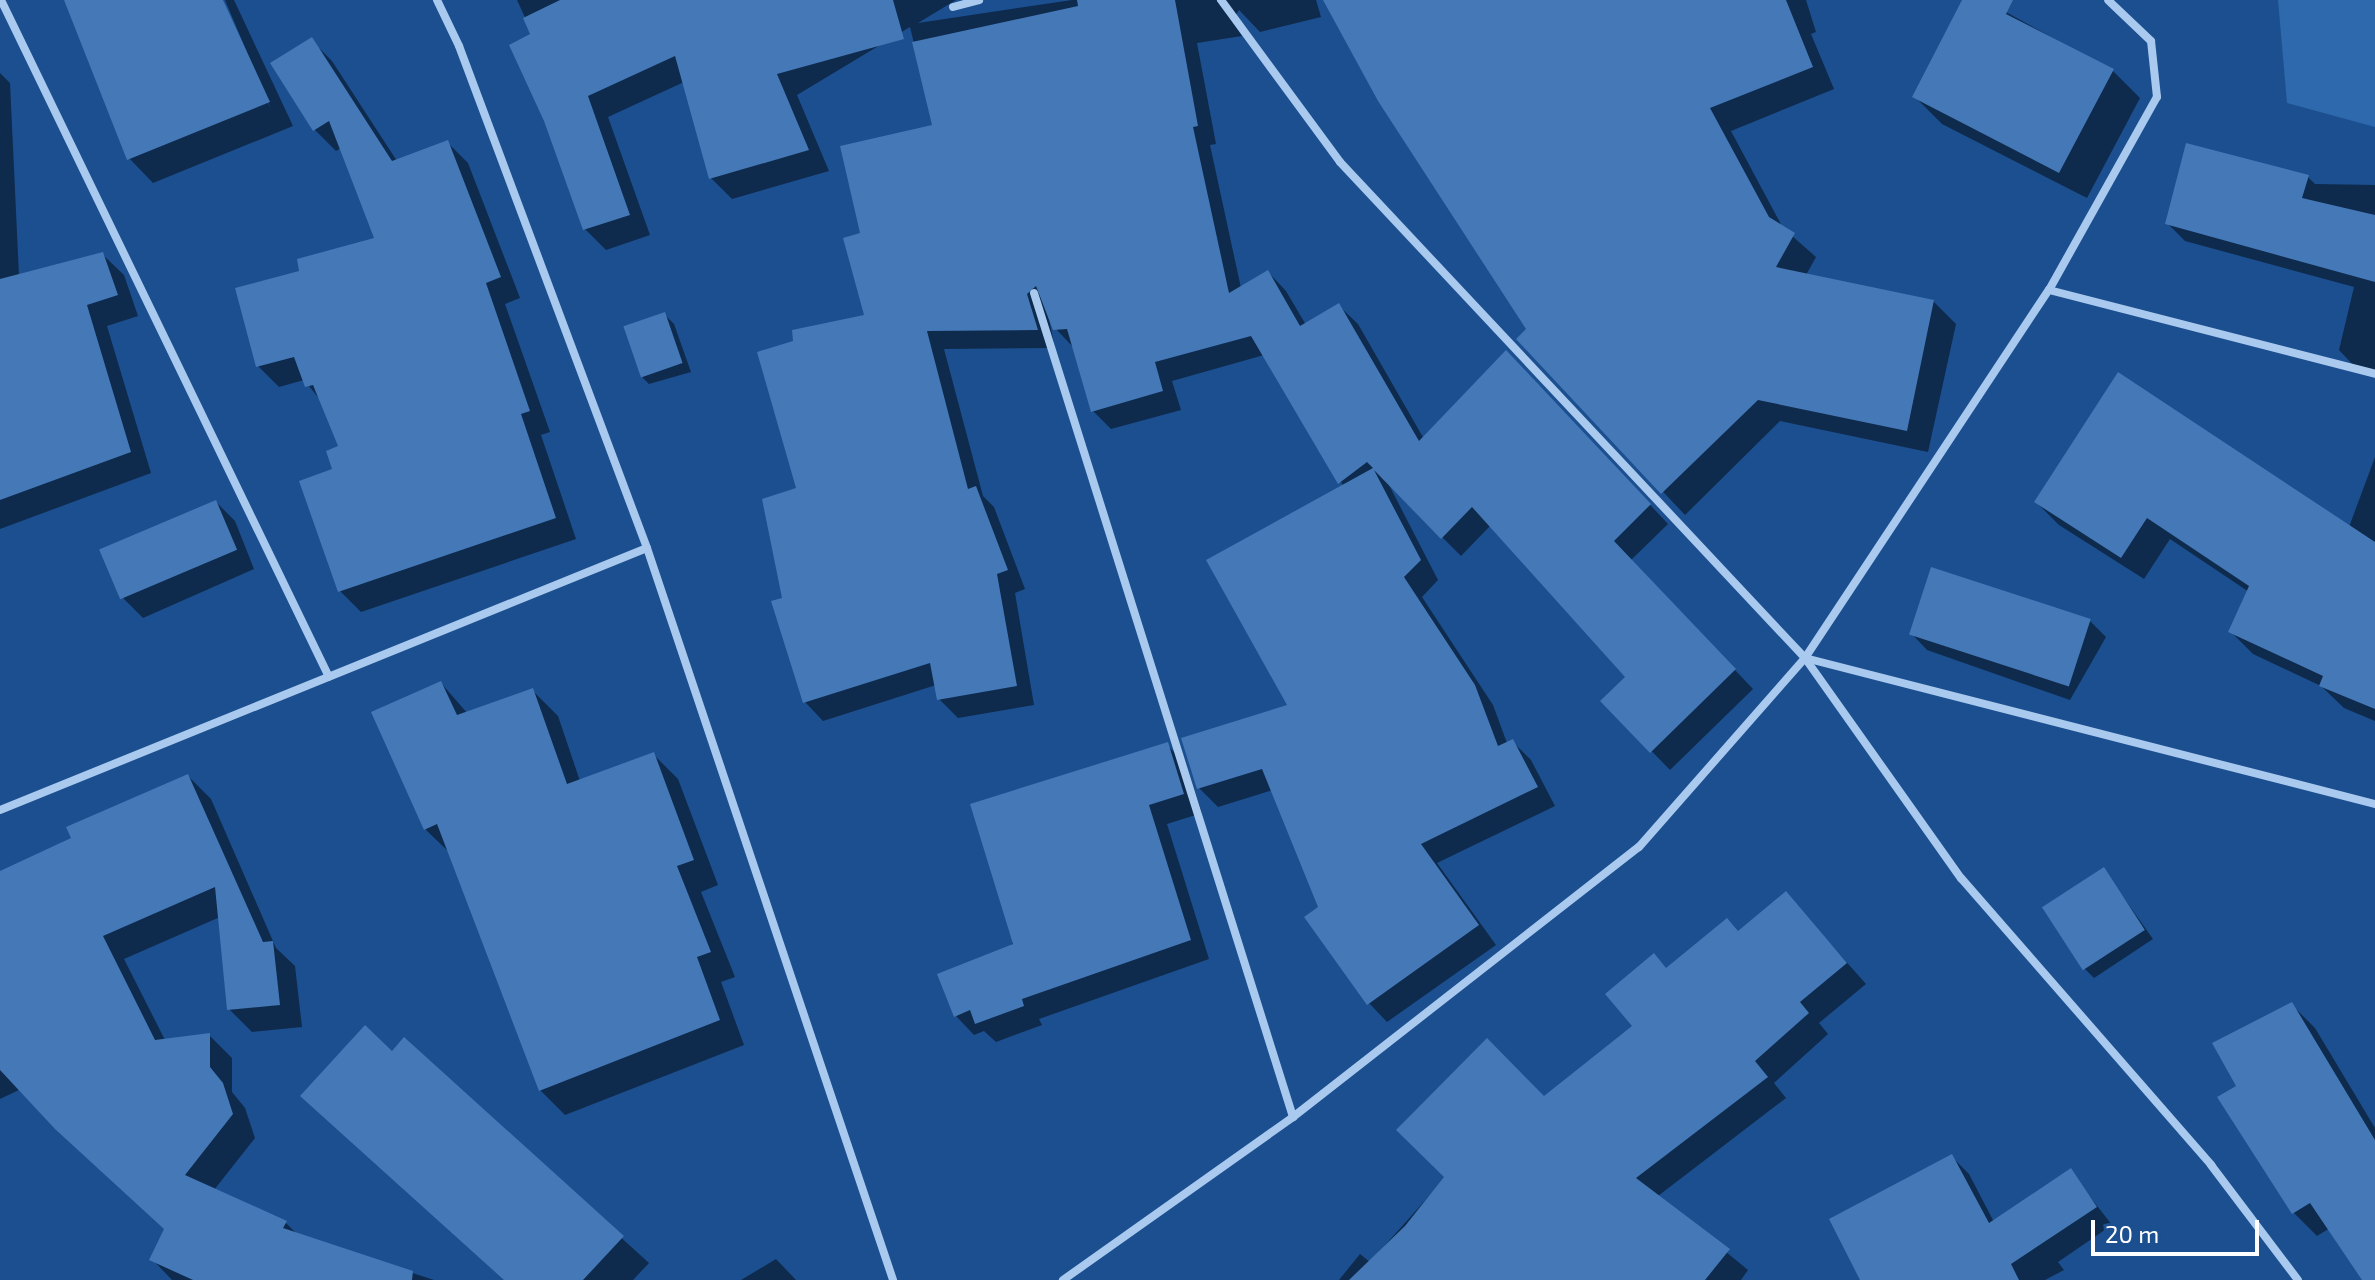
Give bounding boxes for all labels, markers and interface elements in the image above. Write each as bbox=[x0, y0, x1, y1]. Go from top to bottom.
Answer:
scale bar bbox=[2095, 1204, 2263, 1254]
text: 20 m bbox=[2105, 1219, 2159, 1248]

